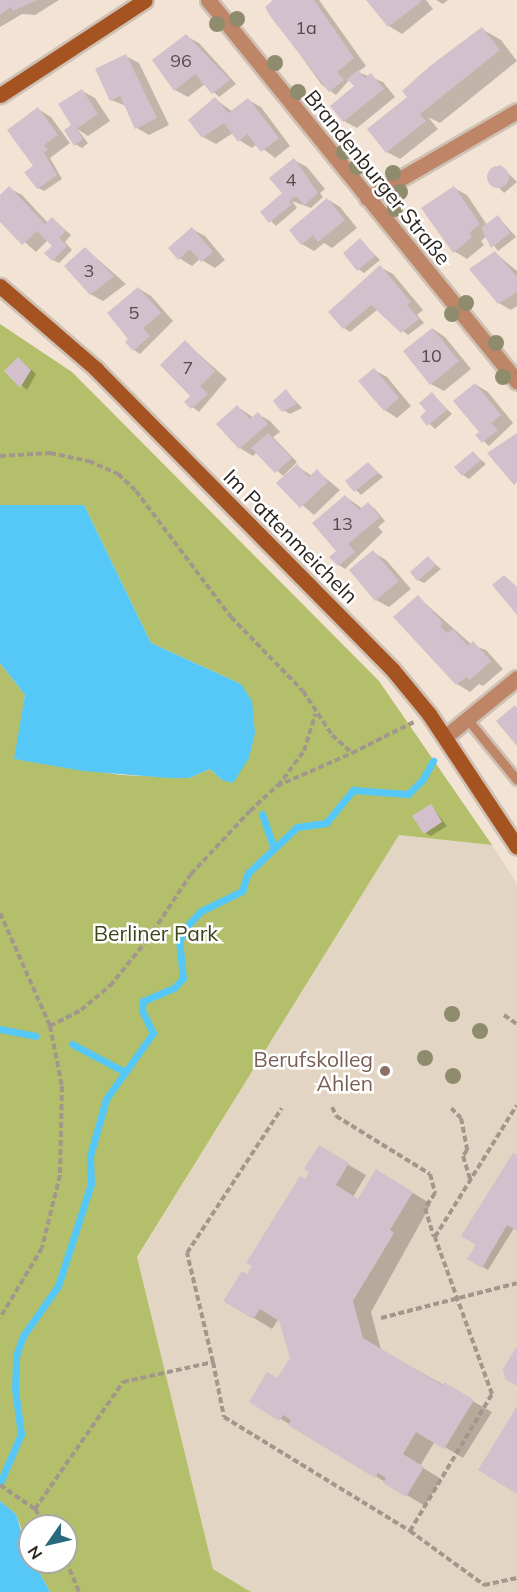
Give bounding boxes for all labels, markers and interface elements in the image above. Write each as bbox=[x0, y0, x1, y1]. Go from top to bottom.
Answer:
house number: 1a bbox=[295, 17, 317, 39]
house number: 96 bbox=[170, 50, 192, 72]
street label: Brandenburger Straße bbox=[300, 84, 456, 270]
house number: 4 bbox=[286, 169, 296, 191]
house number: 3 bbox=[84, 260, 94, 282]
house number: 5 bbox=[129, 302, 139, 324]
house number: 10 bbox=[420, 345, 442, 367]
house number: 7 bbox=[183, 357, 193, 379]
street label: Im Pattenmeicheln bbox=[219, 464, 363, 608]
house number: 13 bbox=[331, 513, 353, 535]
park label: Berliner Park bbox=[94, 920, 218, 946]
place label: Berufskolleg Ahlen bbox=[254, 1046, 373, 1096]
marker: Berufskolleg Ahlen bbox=[378, 1064, 392, 1078]
north arrow bbox=[18, 1514, 78, 1574]
text: N bbox=[23, 1542, 46, 1564]

